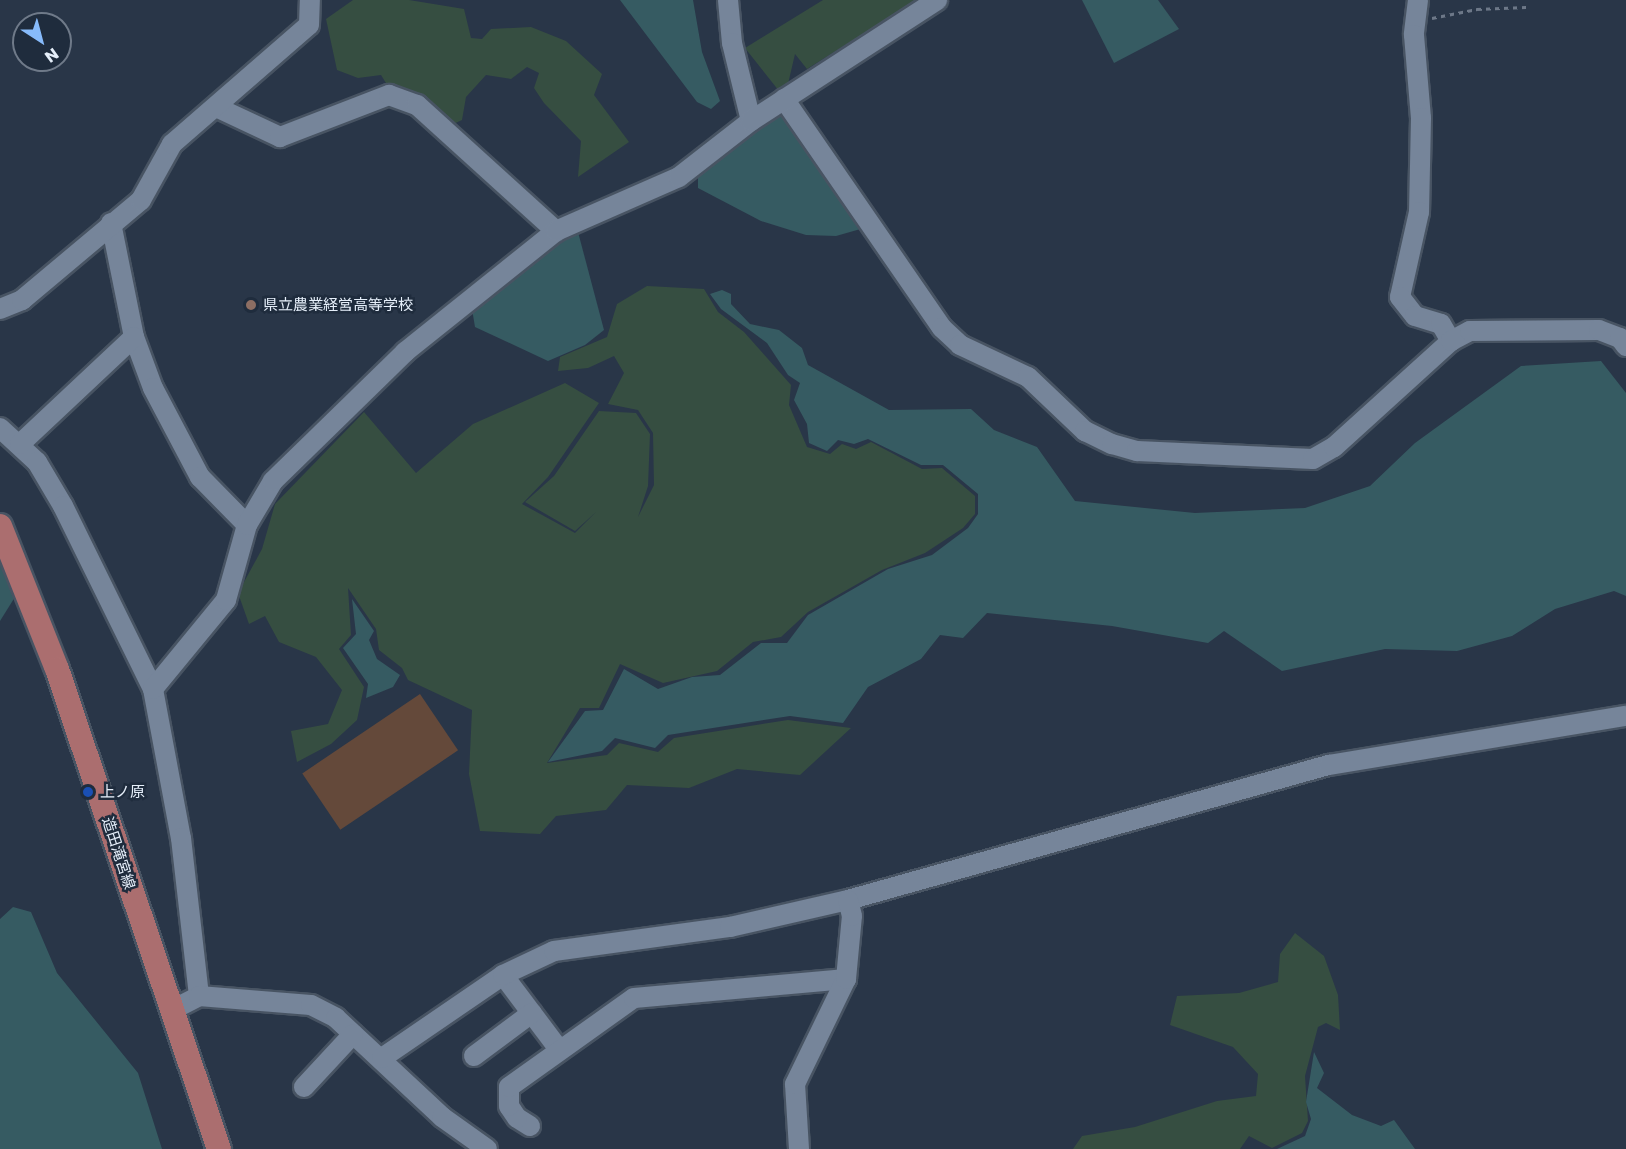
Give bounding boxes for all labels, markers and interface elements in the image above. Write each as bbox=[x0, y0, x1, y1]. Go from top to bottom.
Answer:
north arrow bbox=[12, 12, 72, 72]
text: N bbox=[40, 43, 63, 68]
place label: 県立農業経営高等学校 bbox=[263, 296, 413, 314]
marker: 県立農業経営高等学校 bbox=[244, 298, 258, 312]
place label: 上ノ原 bbox=[100, 783, 145, 801]
marker: 上ノ原 bbox=[81, 785, 95, 799]
street label: 造田滝宮線 bbox=[99, 815, 139, 891]

